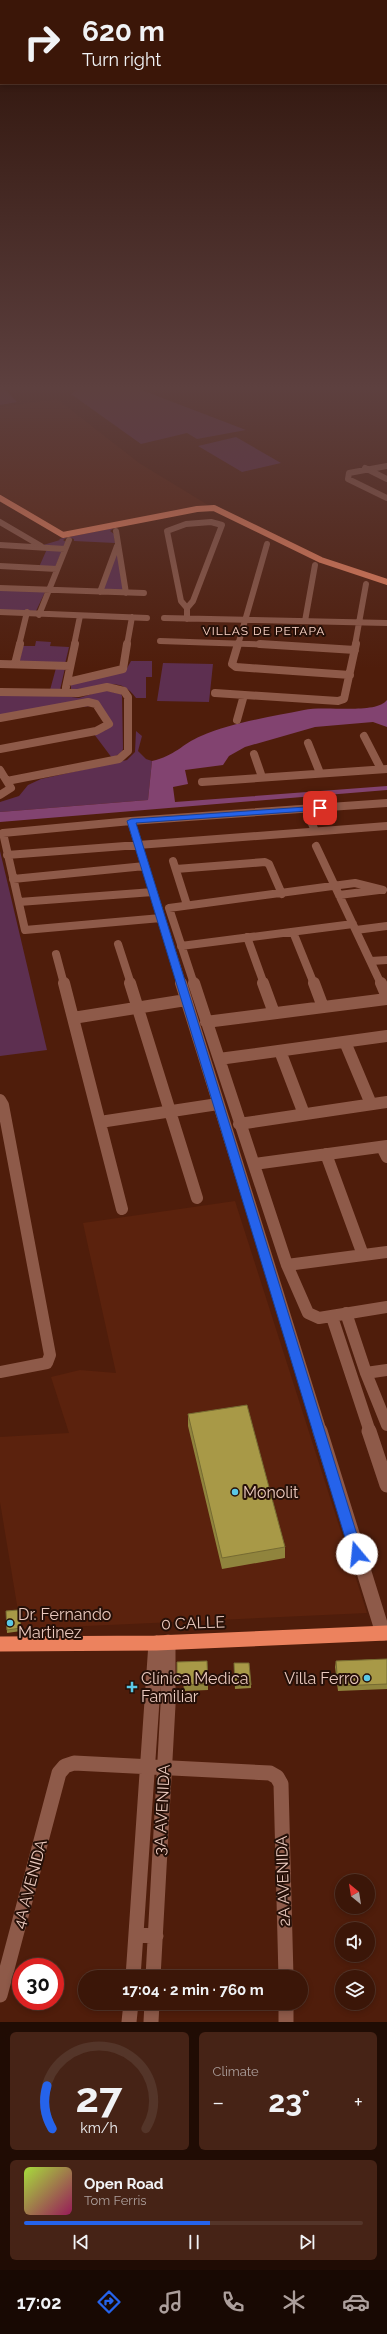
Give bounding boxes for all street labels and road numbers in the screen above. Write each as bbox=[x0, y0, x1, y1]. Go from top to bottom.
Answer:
street label: 0 CALLE bbox=[161, 1612, 226, 1634]
street label: 3A AVENIDA bbox=[150, 1764, 174, 1856]
street label: 2A AVENIDA bbox=[272, 1835, 294, 1927]
street label: 4A AVENIDA bbox=[9, 1837, 51, 1931]

